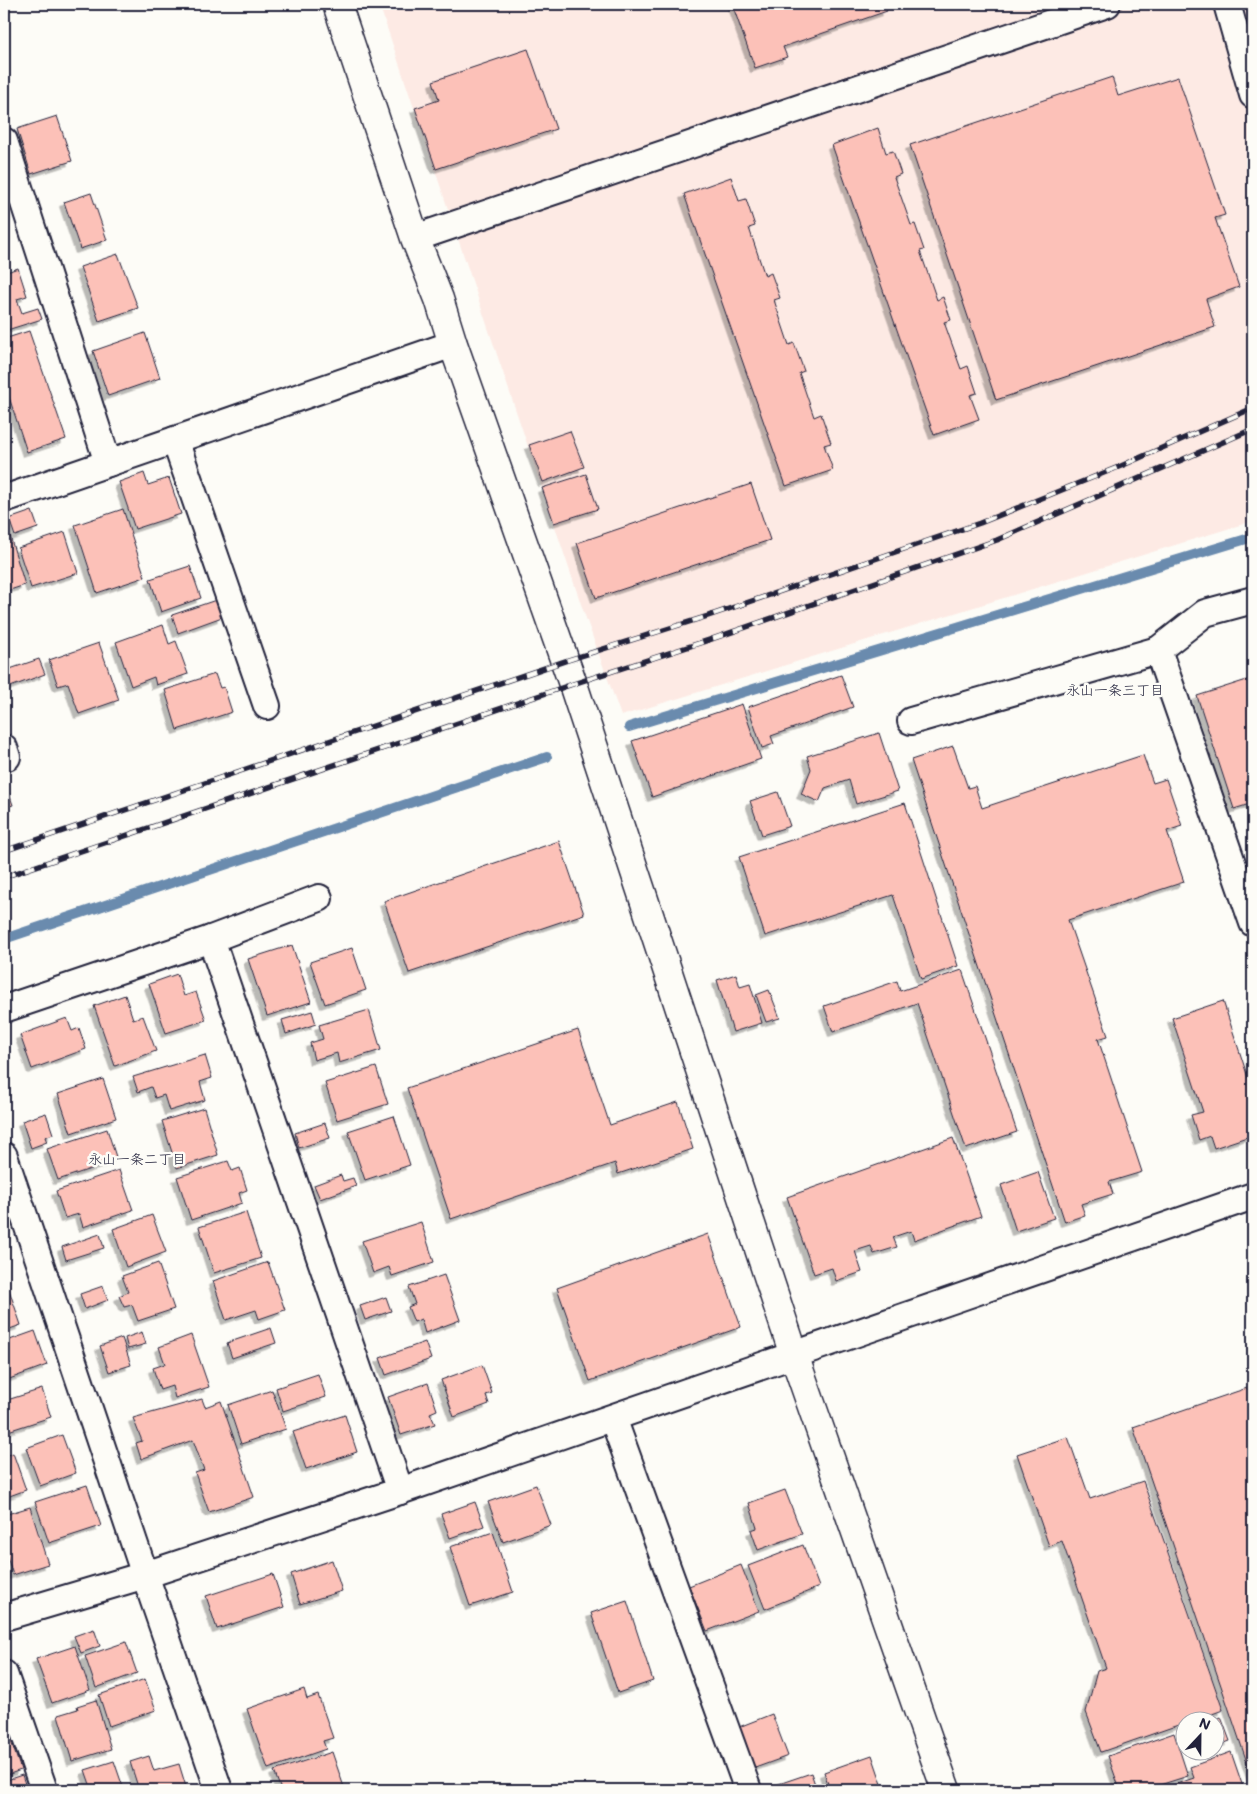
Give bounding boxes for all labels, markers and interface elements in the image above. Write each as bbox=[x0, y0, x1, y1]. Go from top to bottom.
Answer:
district label: 永山一条三丁目 bbox=[1066, 680, 1164, 699]
district label: 永山一条二丁目 bbox=[88, 1149, 186, 1168]
north arrow bbox=[1174, 1712, 1224, 1762]
text: N bbox=[1197, 1713, 1214, 1734]

